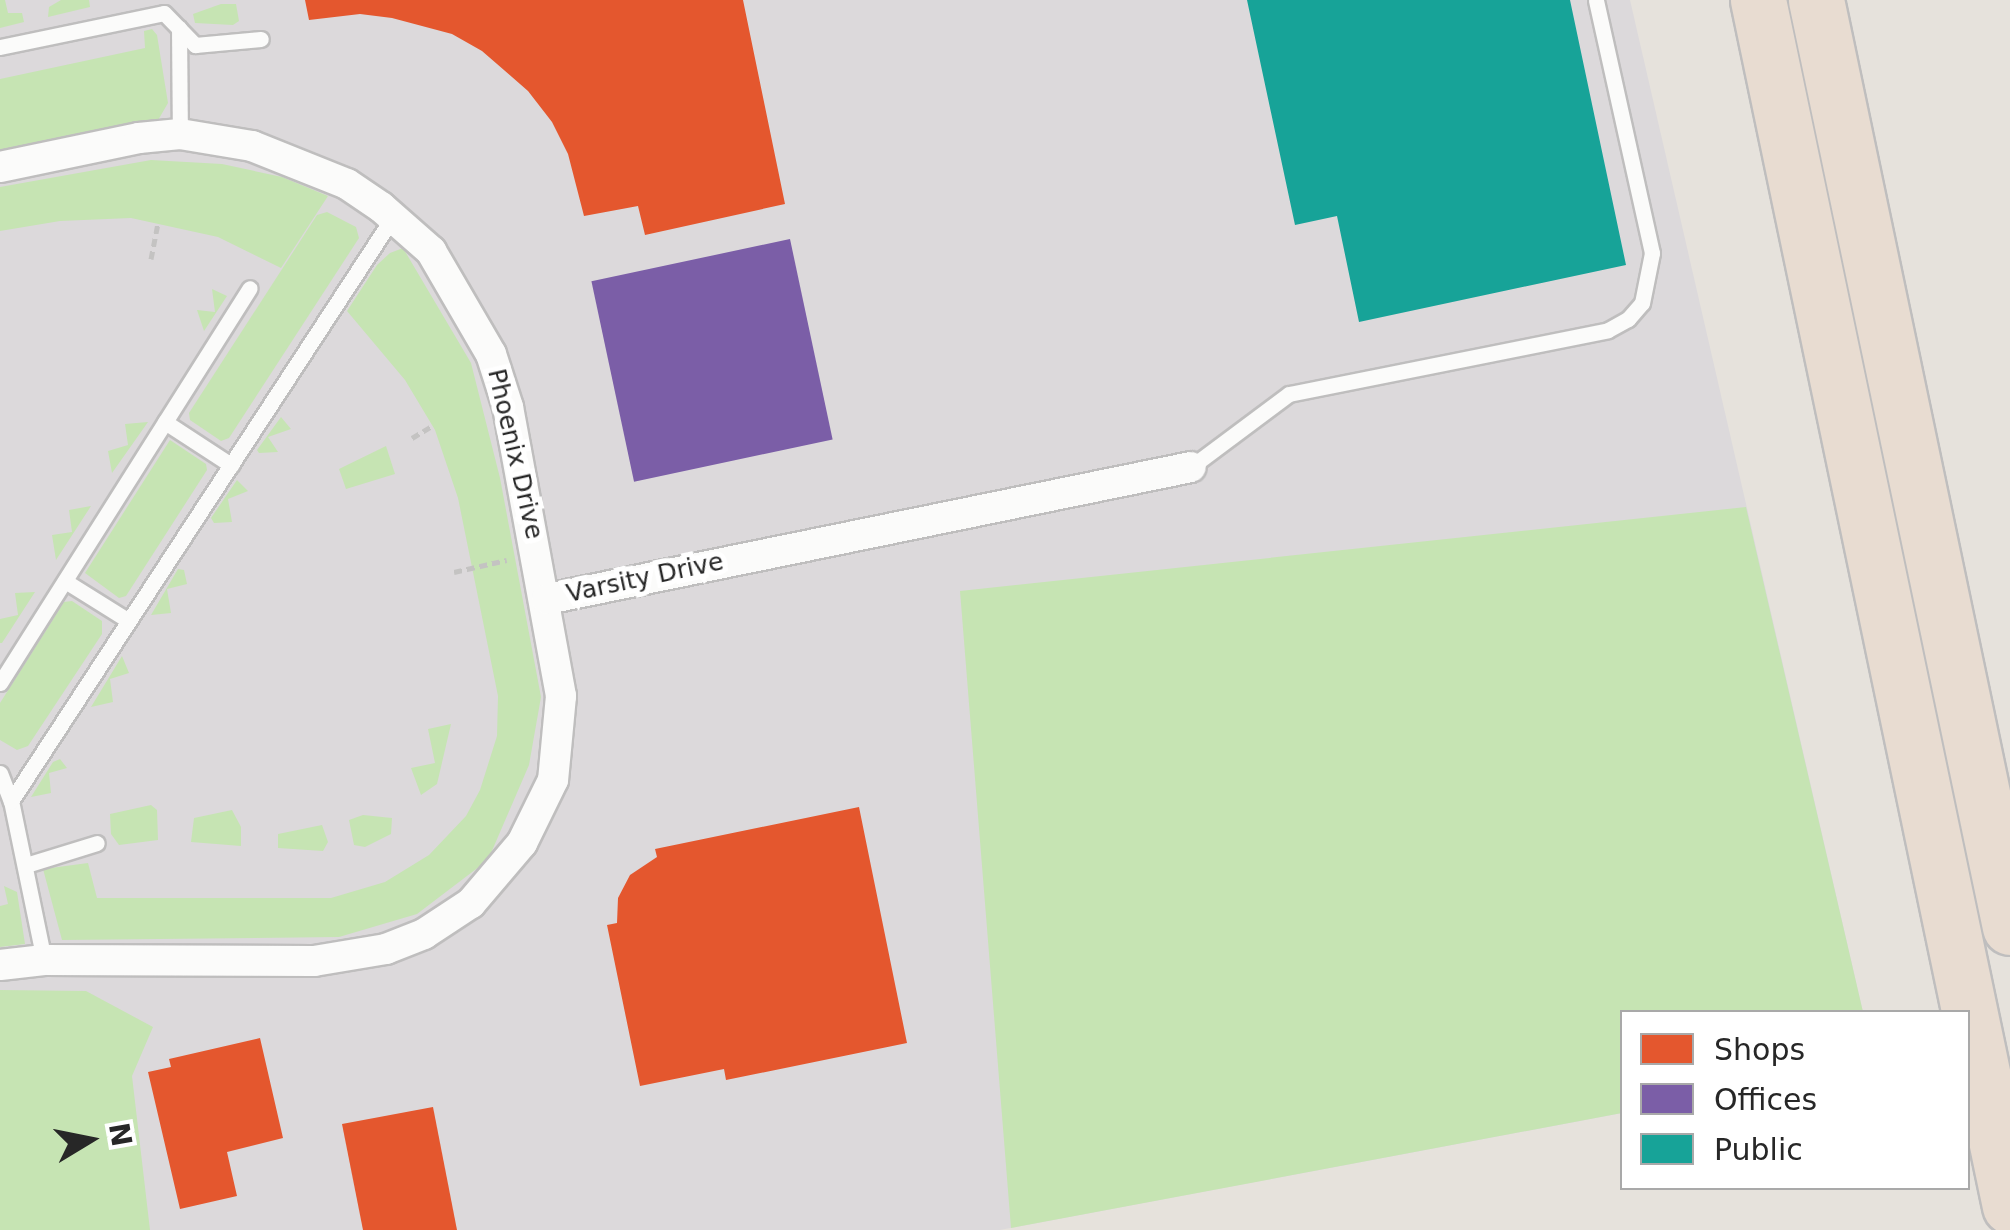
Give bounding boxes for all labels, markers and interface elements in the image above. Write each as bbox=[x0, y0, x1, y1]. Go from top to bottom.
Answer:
street label: Phoenix Drive bbox=[481, 366, 549, 542]
street label: Varsity Drive bbox=[564, 547, 726, 609]
legend bbox=[1620, 1010, 1970, 1190]
text: Shops bbox=[1714, 1032, 1805, 1067]
text: Offices bbox=[1714, 1082, 1817, 1117]
north arrow bbox=[40, 1090, 140, 1190]
text: N bbox=[102, 1120, 138, 1149]
text: Public bbox=[1714, 1132, 1803, 1167]

